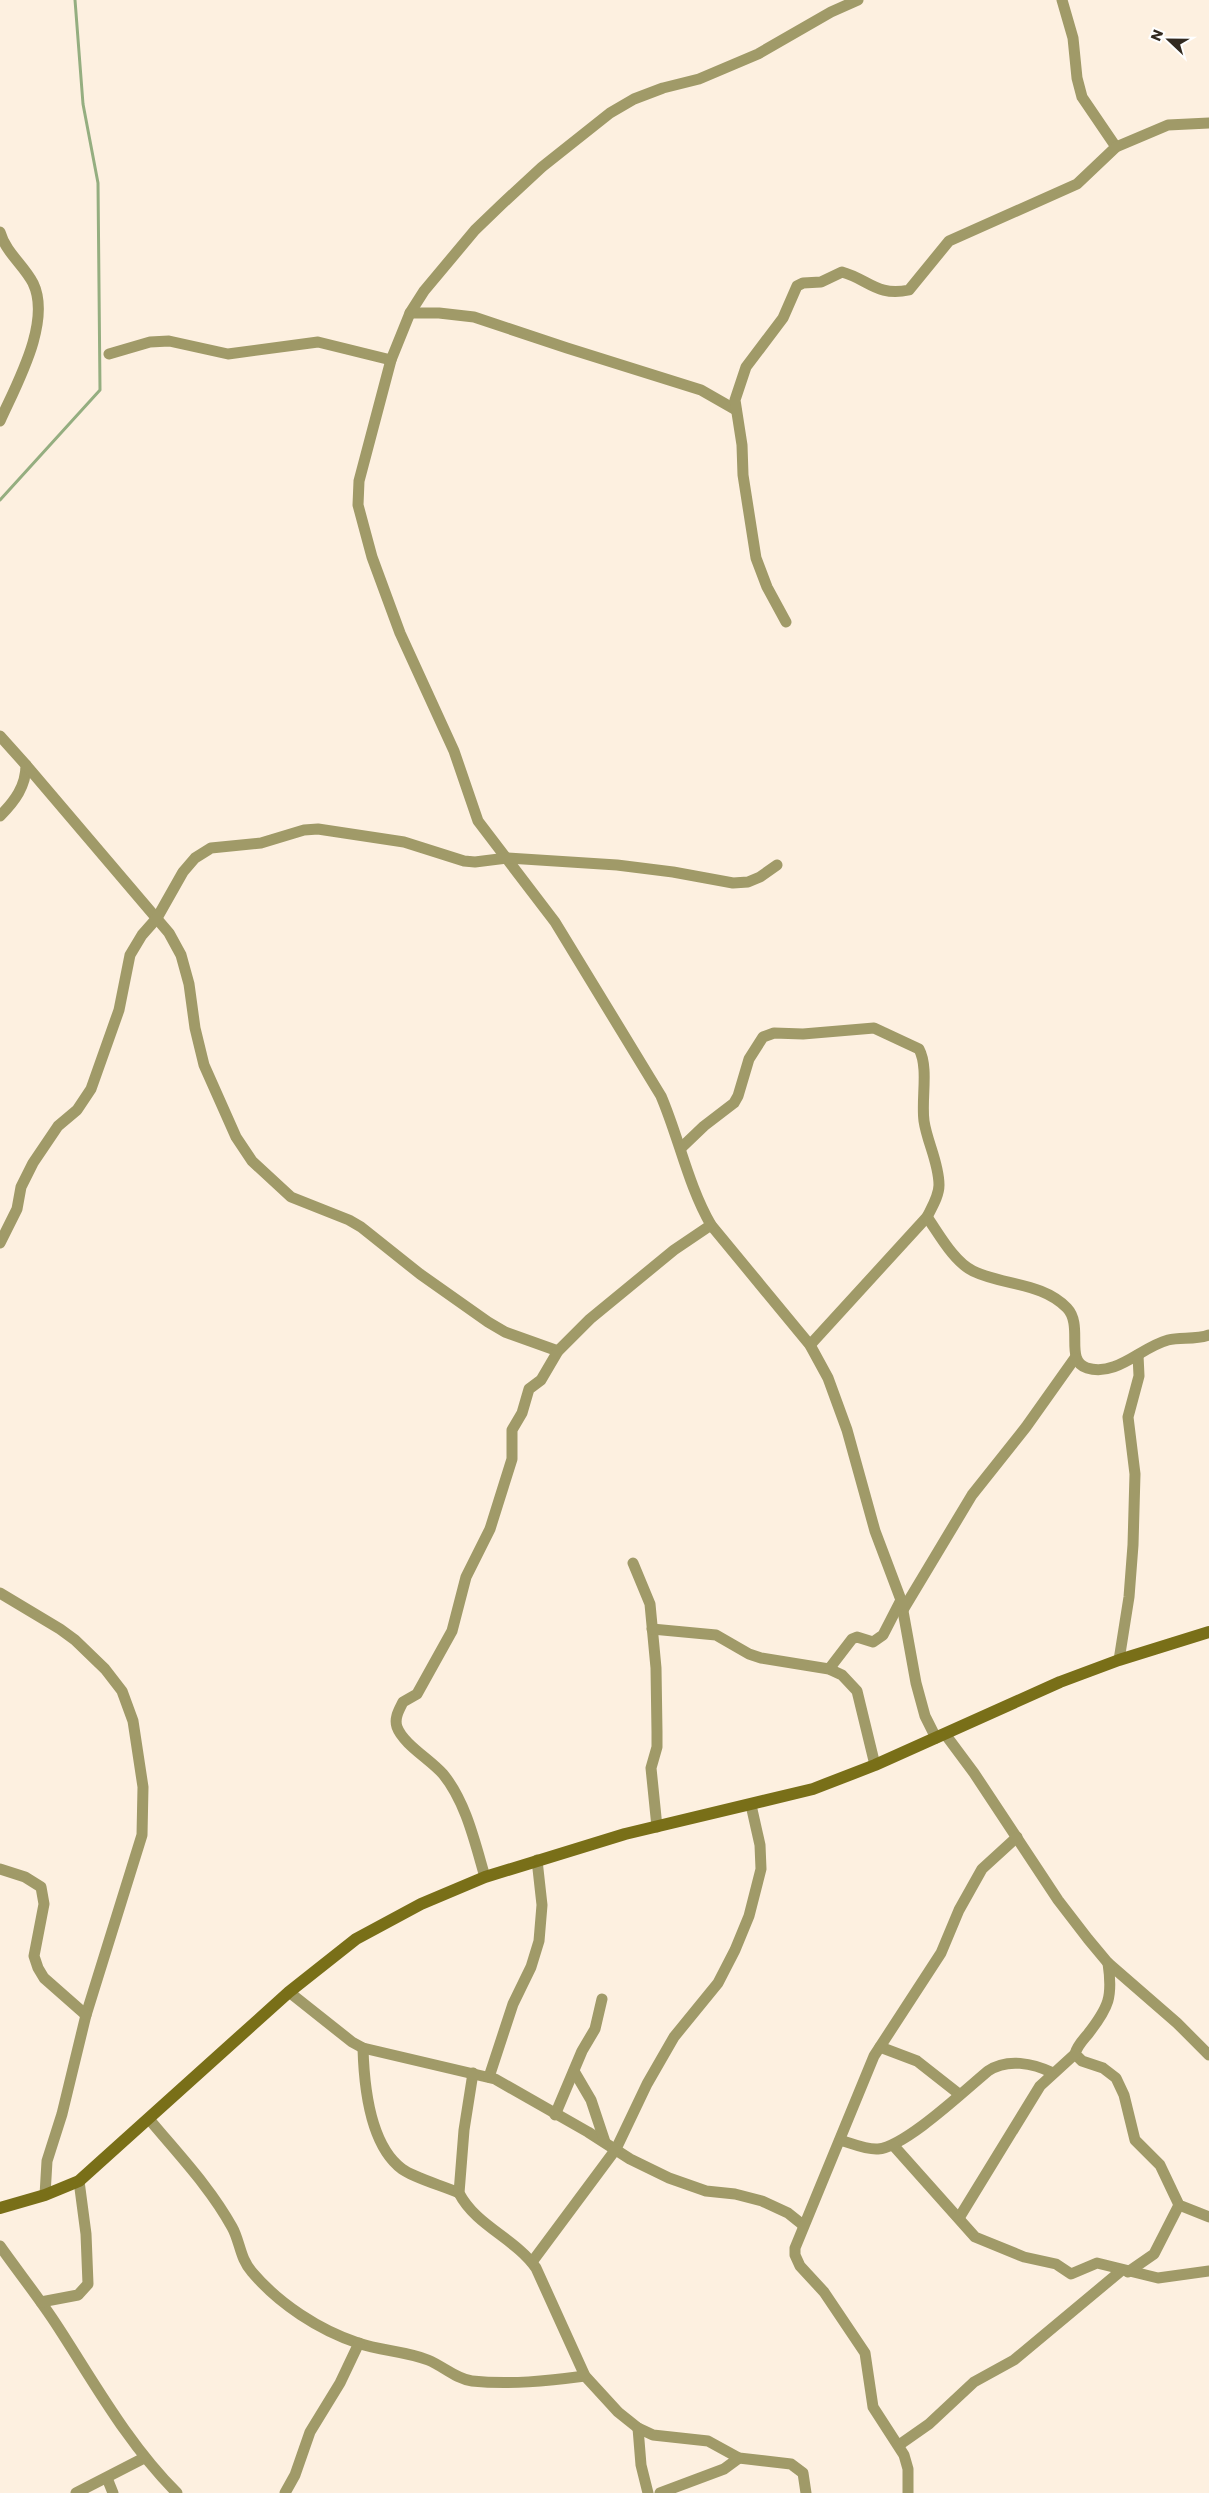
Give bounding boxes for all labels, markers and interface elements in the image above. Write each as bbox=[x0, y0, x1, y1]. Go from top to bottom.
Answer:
north arrow bbox=[1144, 15, 1194, 65]
text: N bbox=[1146, 27, 1168, 44]

